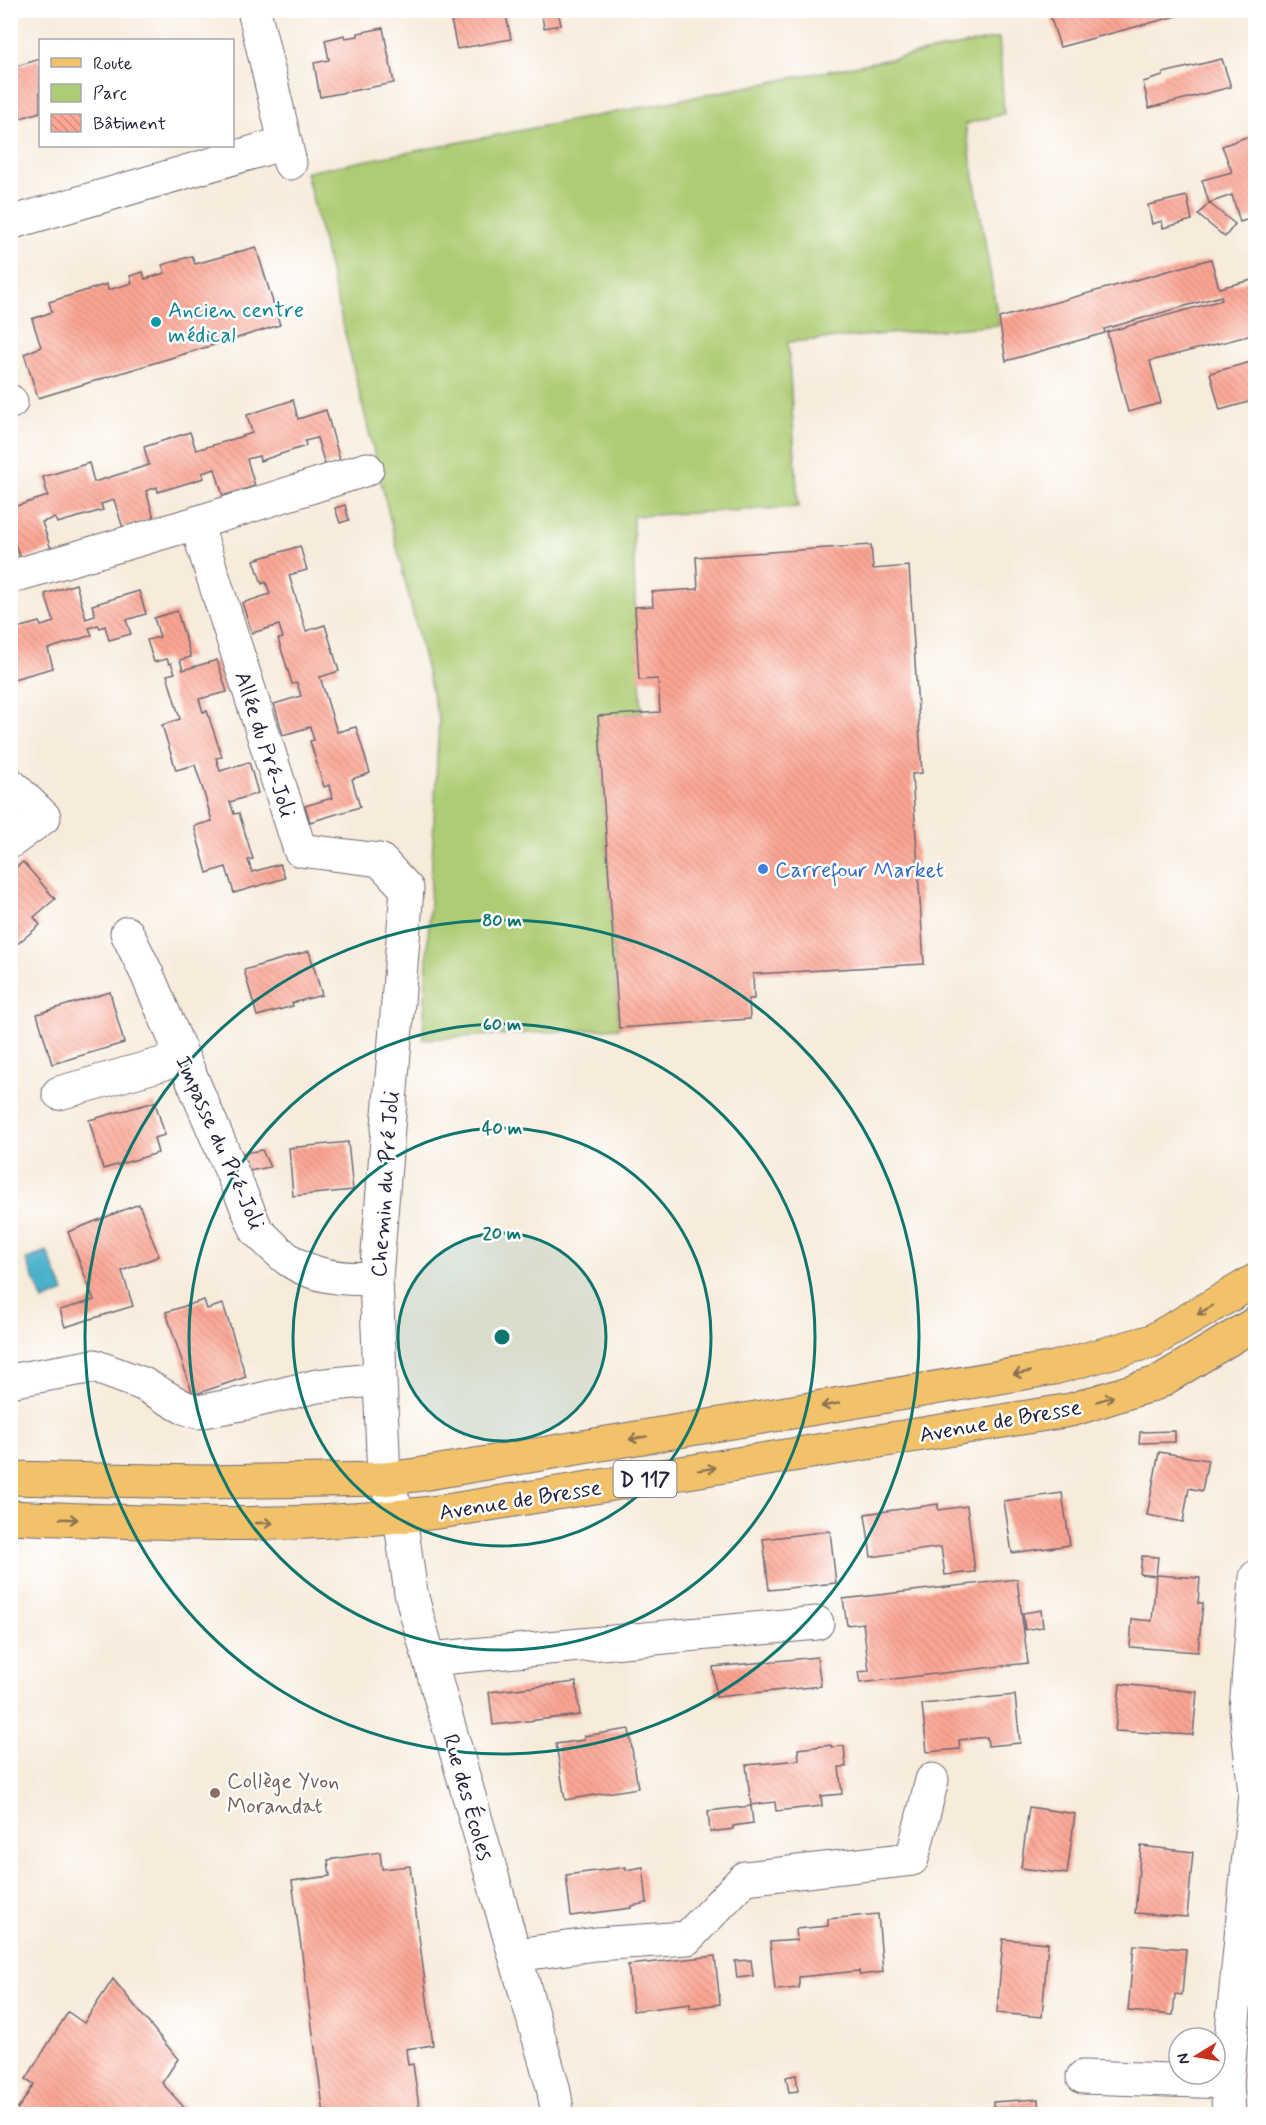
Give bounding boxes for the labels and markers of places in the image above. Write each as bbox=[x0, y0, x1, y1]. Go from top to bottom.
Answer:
place label: Ancien centre médical bbox=[168, 297, 304, 350]
marker: Ancien centre médical bbox=[149, 315, 163, 329]
place label: Carrefour Market bbox=[775, 857, 944, 887]
marker: Carrefour Market bbox=[756, 862, 770, 876]
centre of rings bbox=[492, 1327, 512, 1347]
place label: Collège Yvon Morandat bbox=[227, 1768, 339, 1821]
marker: Collège Yvon Morandat bbox=[208, 1786, 222, 1800]

